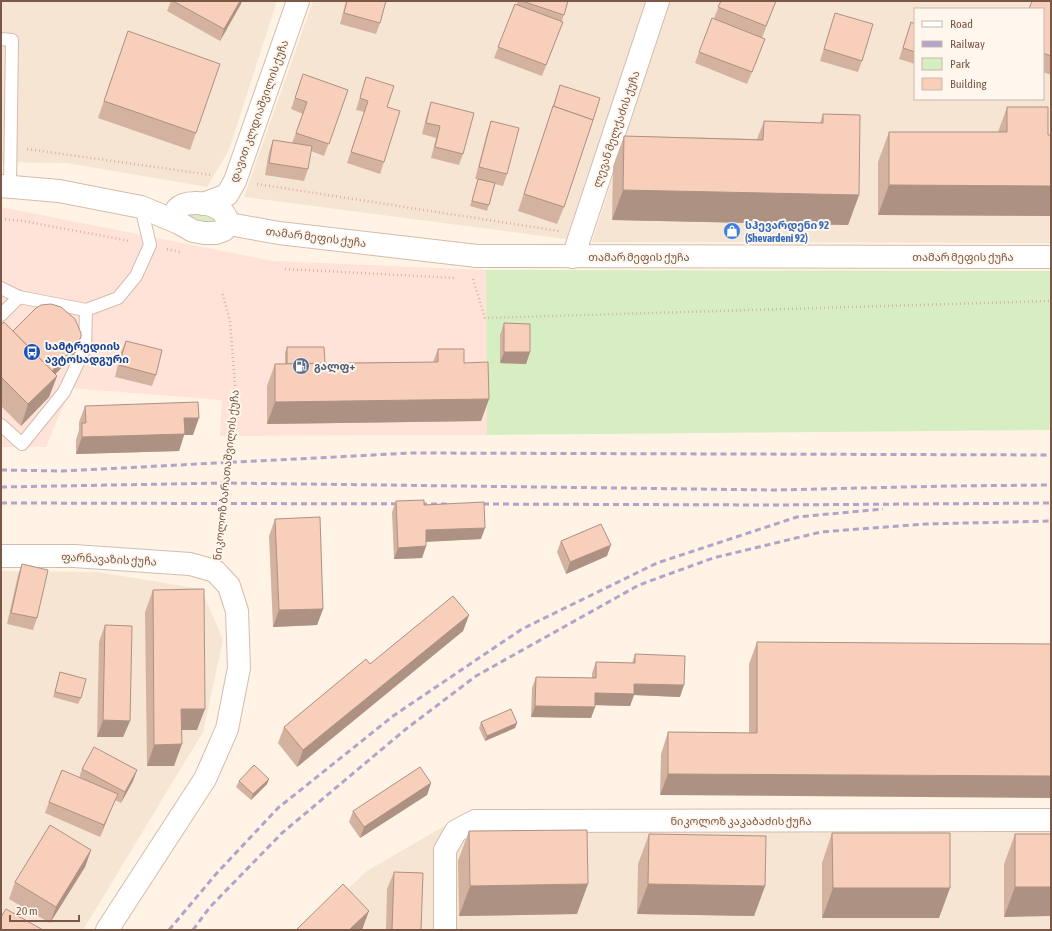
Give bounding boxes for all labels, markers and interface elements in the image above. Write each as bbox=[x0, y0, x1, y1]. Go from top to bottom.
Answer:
legend bbox=[914, 8, 1044, 100]
text: Road bbox=[950, 17, 973, 31]
text: Railway bbox=[950, 37, 985, 51]
street label: დავით კლდიაშვილის ქუჩა bbox=[228, 38, 291, 184]
text: Park bbox=[950, 57, 971, 71]
street label: ლევან მელქაძის ქუჩა bbox=[590, 69, 643, 189]
text: Building bbox=[950, 77, 988, 91]
place label: სჰევარდენი 92 (Shevardeni 92) bbox=[745, 219, 829, 244]
shop icon: სჰევარდენი 92 (Shevardeni 92) bbox=[722, 221, 742, 241]
street label: თამარ მეფის ქუჩა bbox=[265, 225, 367, 250]
street label: თამარ მეფის ქუჩა bbox=[588, 251, 690, 264]
street label: თამარ მეფის ქუჩა bbox=[912, 251, 1014, 264]
place label: სამტრედიის ავტოსადგური bbox=[45, 340, 129, 366]
bus stop icon: სამტრედიის ავტოსადგური bbox=[22, 342, 42, 362]
fuel station icon: გალფ+ bbox=[291, 356, 311, 376]
place label: გალფ+ bbox=[314, 360, 355, 373]
street label: ნიკოლოზ ბარათაშვილის ქუჩა bbox=[211, 389, 242, 561]
street label: ფარნავაზის ქუჩა bbox=[61, 551, 157, 568]
street label: ნიკოლოზ კაკაბაძის ქუჩა bbox=[670, 815, 812, 828]
scale bar bbox=[10, 897, 79, 923]
text: 20 m bbox=[16, 904, 38, 918]

